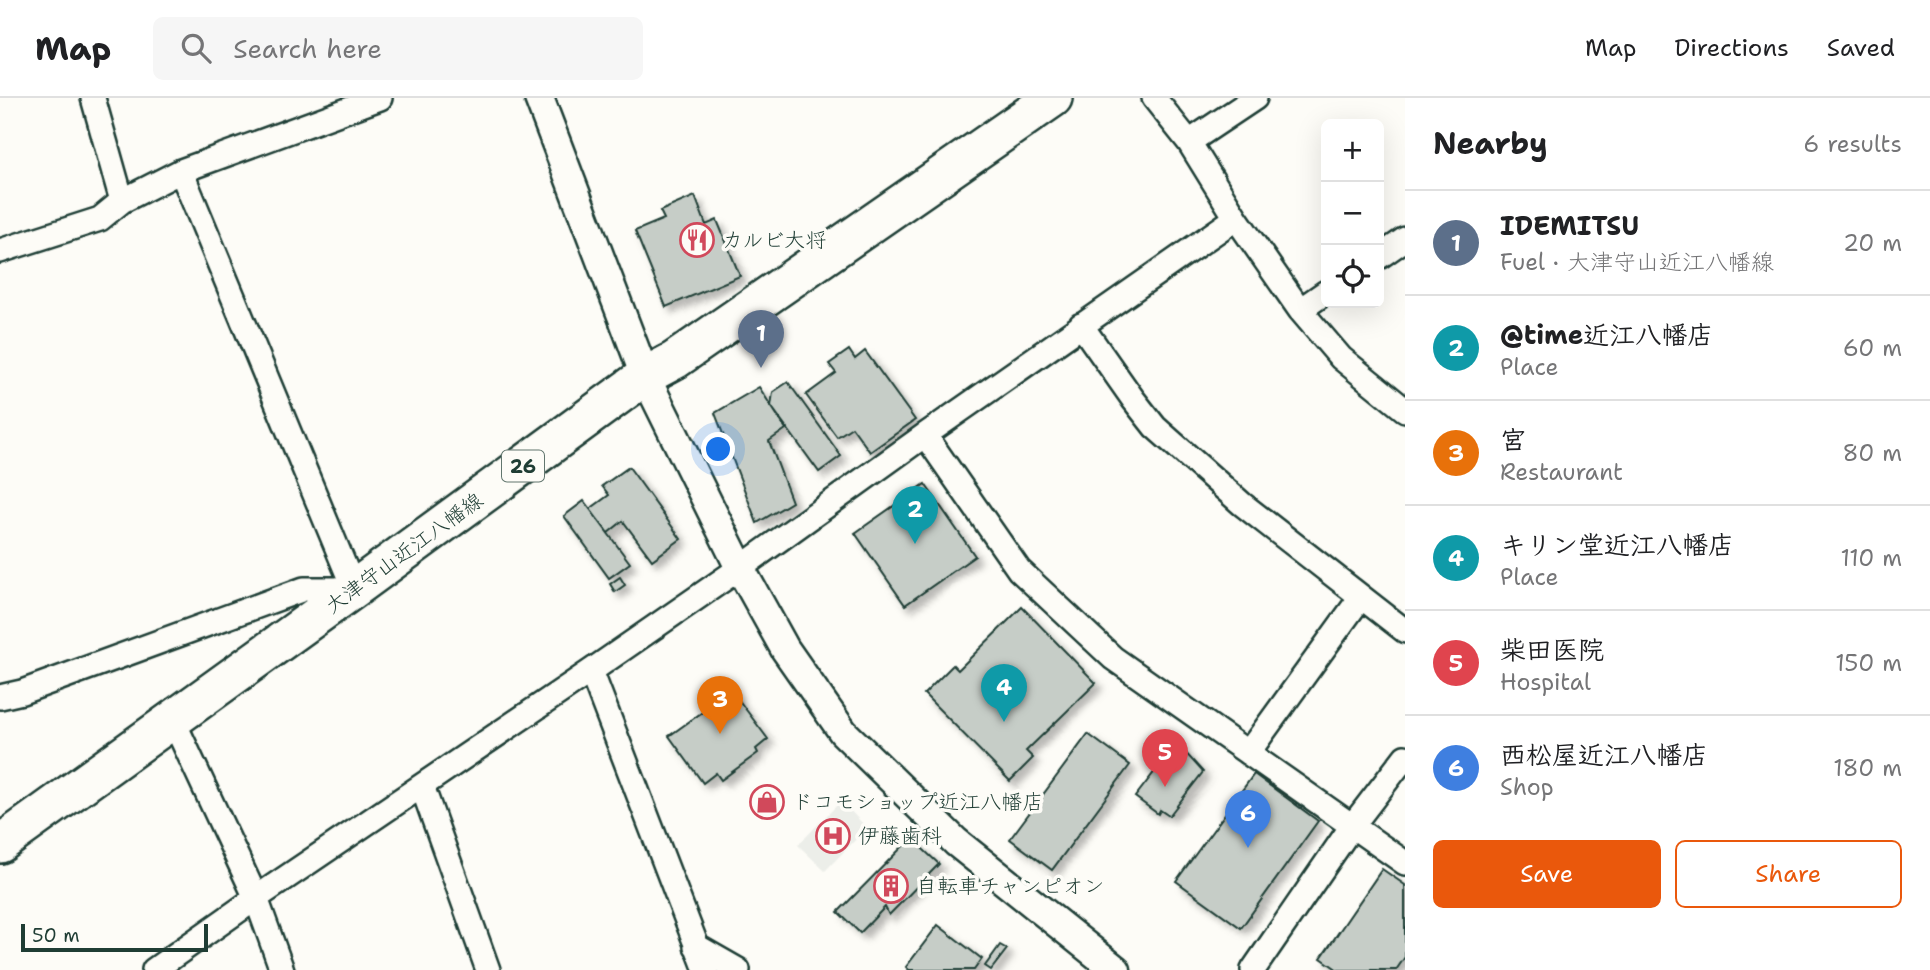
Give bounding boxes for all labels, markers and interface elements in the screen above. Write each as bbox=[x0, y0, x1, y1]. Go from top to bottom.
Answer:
search box bbox=[153, 17, 643, 80]
text: Map bbox=[35, 26, 111, 71]
icon: search bbox=[177, 29, 215, 67]
text: Search here bbox=[233, 31, 382, 66]
text: Map bbox=[1585, 32, 1636, 64]
text: Directions bbox=[1674, 32, 1789, 64]
text: Saved bbox=[1827, 32, 1895, 64]
map controls bbox=[1321, 119, 1384, 308]
button: + bbox=[1321, 119, 1384, 182]
text: Nearby bbox=[1433, 123, 1548, 164]
text: 6 results bbox=[1803, 129, 1902, 159]
button: − bbox=[1321, 182, 1384, 245]
text: IDEMITSU bbox=[1500, 208, 1639, 243]
restaurant icon: カルビ大将 bbox=[678, 221, 716, 259]
place label: カルビ大将 bbox=[722, 226, 826, 254]
text: 1 bbox=[1451, 228, 1461, 258]
text: 20 m bbox=[1843, 228, 1902, 258]
button: locate bbox=[1321, 245, 1384, 308]
text: Fuel · 大津守山近江八幡線 bbox=[1500, 247, 1774, 277]
pin: 1 bbox=[738, 310, 784, 368]
text: @time近江八幡店 bbox=[1500, 317, 1713, 352]
text: 2 bbox=[1448, 333, 1464, 363]
text: 60 m bbox=[1843, 333, 1902, 363]
text: Place bbox=[1500, 352, 1559, 382]
text: 宮 bbox=[1500, 422, 1526, 457]
your location bbox=[701, 432, 735, 466]
text: 3 bbox=[1448, 438, 1464, 468]
text: 80 m bbox=[1843, 438, 1902, 468]
road number: 26 bbox=[502, 450, 544, 482]
text: Restaurant bbox=[1500, 457, 1623, 487]
street label: 大津守山近江八幡線 bbox=[319, 486, 489, 620]
pin: 2 bbox=[892, 486, 938, 544]
text: キリン堂近江八幡店 bbox=[1500, 527, 1734, 562]
text: 4 bbox=[1448, 543, 1464, 573]
text: 110 m bbox=[1840, 543, 1902, 573]
text: Place bbox=[1500, 562, 1559, 592]
text: 柴田医院 bbox=[1500, 632, 1604, 667]
text: 5 bbox=[1449, 648, 1463, 678]
text: 150 m bbox=[1835, 648, 1902, 678]
pin: 4 bbox=[981, 664, 1027, 722]
text: Hospital bbox=[1500, 667, 1591, 697]
pin: 3 bbox=[697, 676, 743, 734]
pin: 5 bbox=[1142, 729, 1188, 787]
text: 西松屋近江八幡店 bbox=[1500, 737, 1708, 772]
text: 6 bbox=[1448, 753, 1464, 783]
text: 180 m bbox=[1833, 753, 1902, 783]
text: Shop bbox=[1500, 772, 1554, 802]
shop icon: ドコモショップ近江八幡店 bbox=[748, 783, 786, 821]
place label: ドコモショップ近江八幡店 bbox=[792, 788, 1043, 816]
pin: 6 bbox=[1225, 790, 1271, 848]
hospital icon: 伊藤歯科 bbox=[814, 817, 852, 855]
place label: 伊藤歯科 bbox=[858, 822, 942, 850]
button: Save bbox=[1433, 840, 1661, 908]
button: Share bbox=[1675, 840, 1902, 908]
building icon: 自転車チャンピオン bbox=[872, 867, 910, 905]
place label: 自転車チャンピオン bbox=[916, 872, 1105, 900]
scale bar bbox=[21, 921, 208, 953]
text: 50 m bbox=[32, 923, 80, 948]

